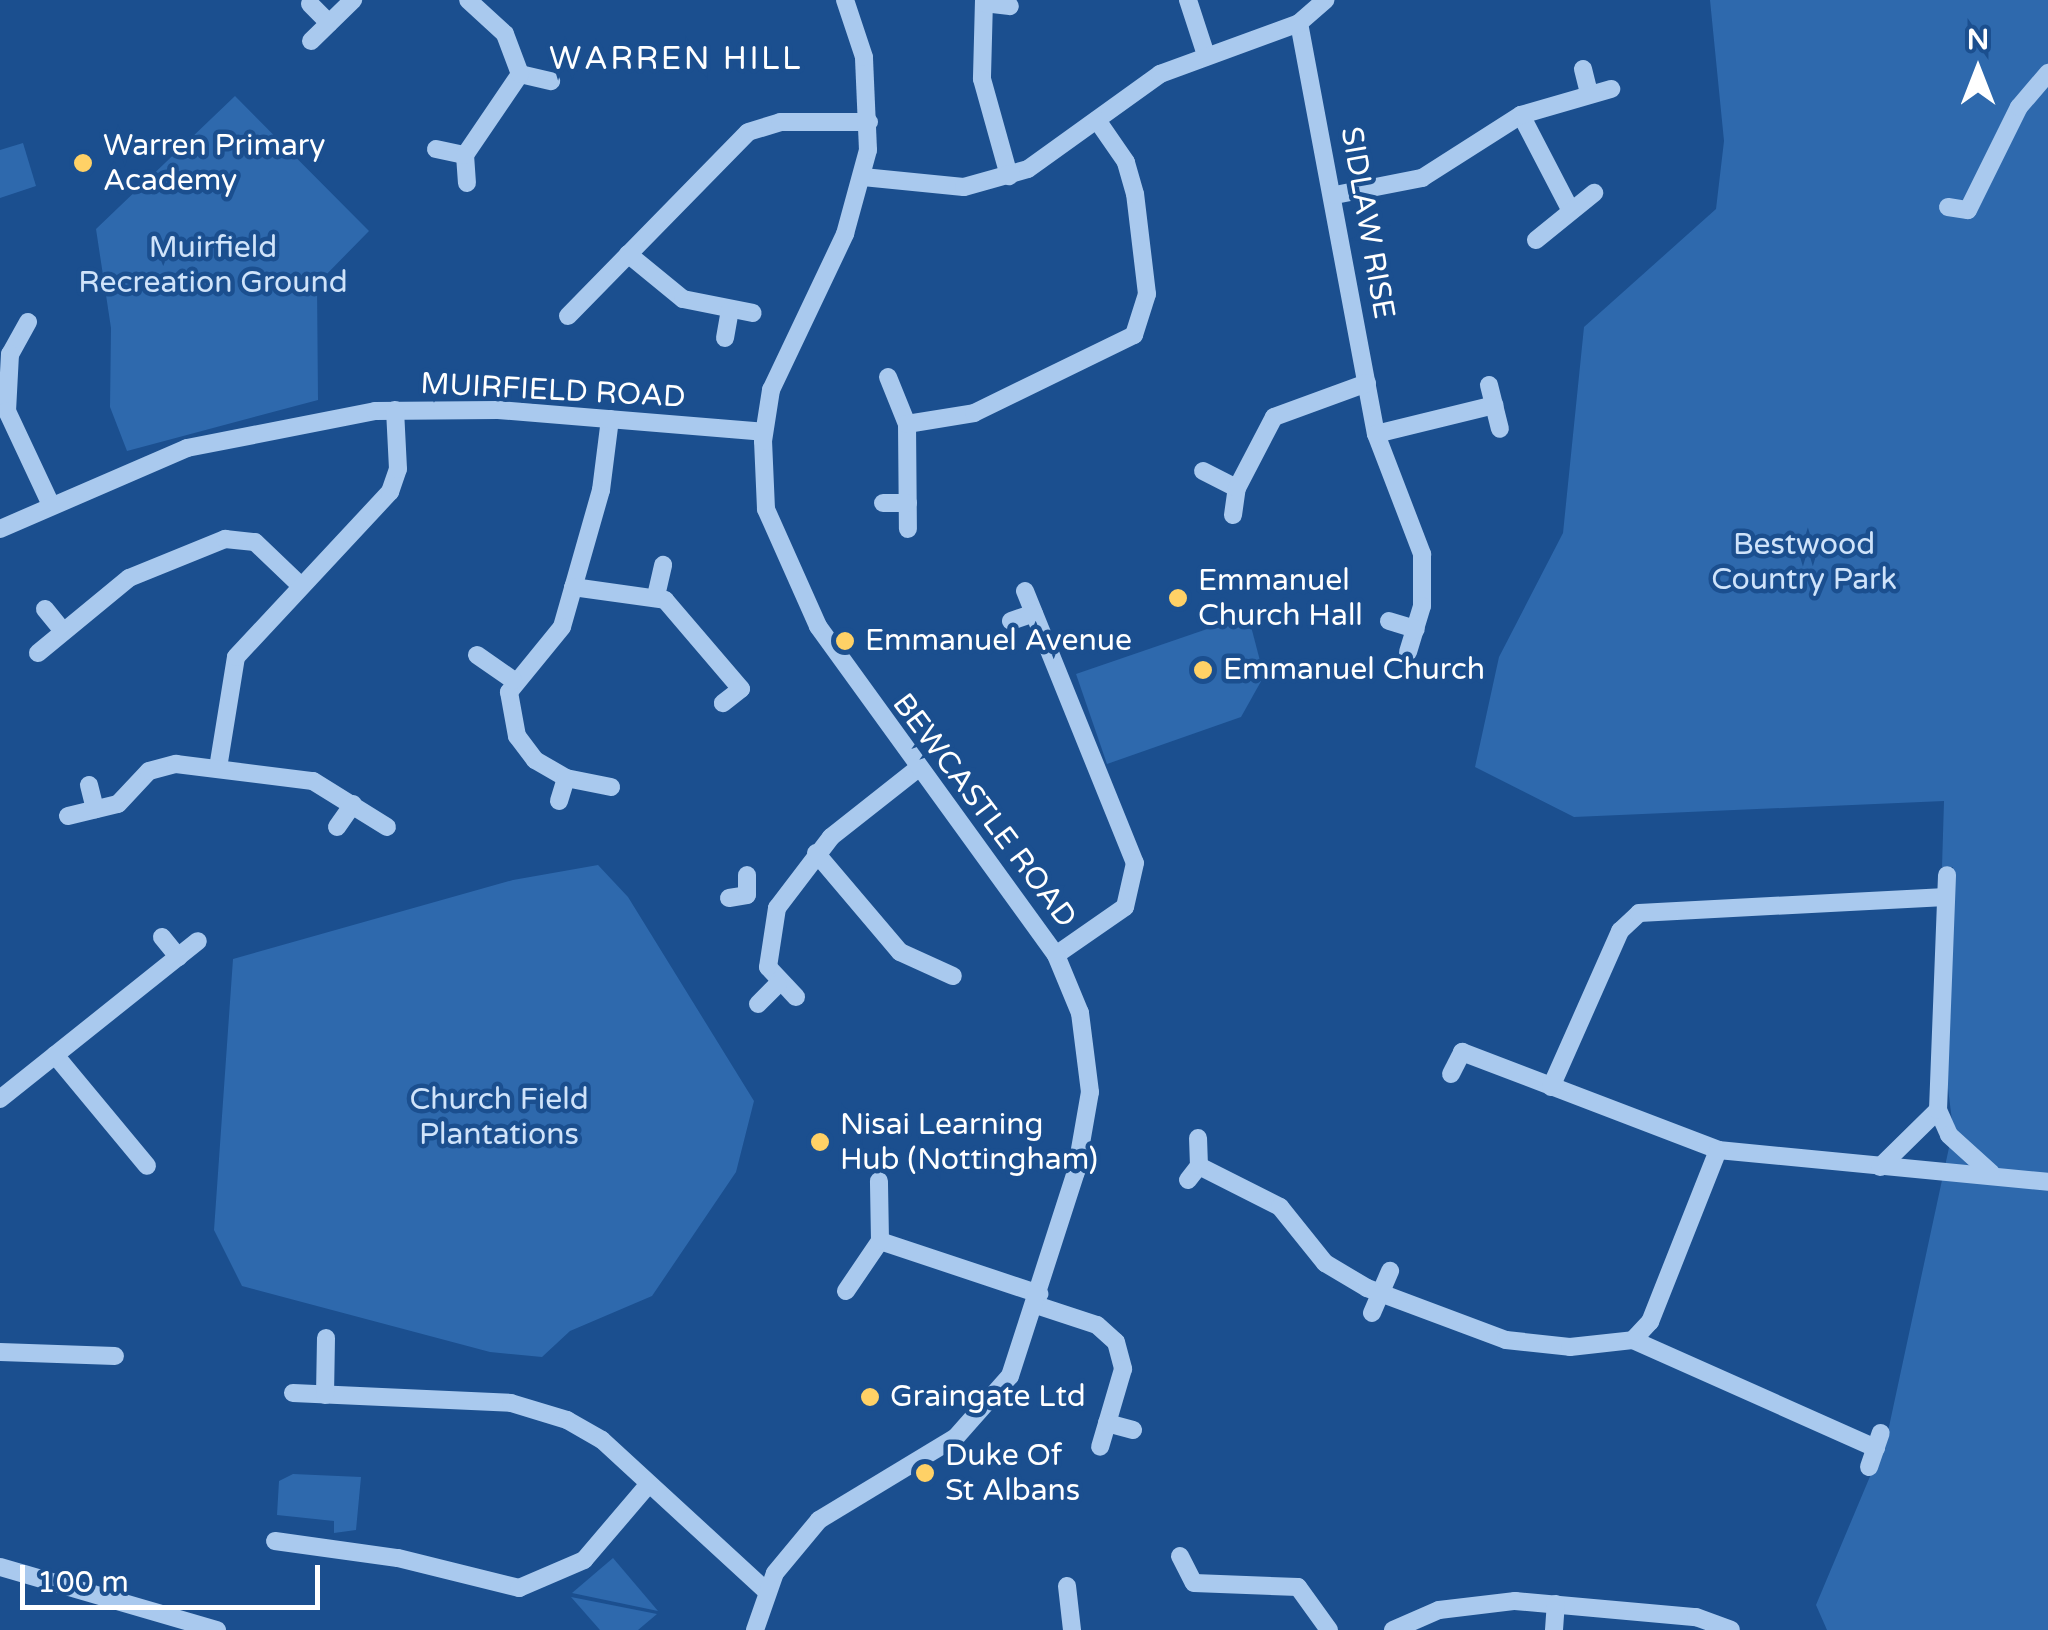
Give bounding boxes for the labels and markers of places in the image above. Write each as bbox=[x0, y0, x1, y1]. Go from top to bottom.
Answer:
place label: Warren Primary Academy bbox=[103, 128, 325, 198]
marker: Warren Primary Academy bbox=[72, 152, 94, 174]
place label: Emmanuel Church Hall bbox=[1198, 563, 1363, 634]
marker: Emmanuel Church Hall bbox=[1167, 587, 1189, 609]
place label: Emmanuel Avenue bbox=[865, 623, 1132, 659]
marker: Emmanuel Avenue bbox=[834, 630, 856, 652]
place label: Emmanuel Church bbox=[1223, 652, 1485, 688]
marker: Emmanuel Church bbox=[1192, 659, 1214, 681]
place label: Nisai Learning Hub (Nottingham) bbox=[840, 1107, 1098, 1178]
marker: Nisai Learning Hub (Nottingham) bbox=[809, 1131, 831, 1153]
place label: Graingate Ltd bbox=[890, 1379, 1086, 1415]
marker: Graingate Ltd bbox=[859, 1386, 881, 1408]
place label: Duke Of St Albans bbox=[945, 1438, 1080, 1508]
marker: Duke Of St Albans bbox=[914, 1462, 936, 1484]

